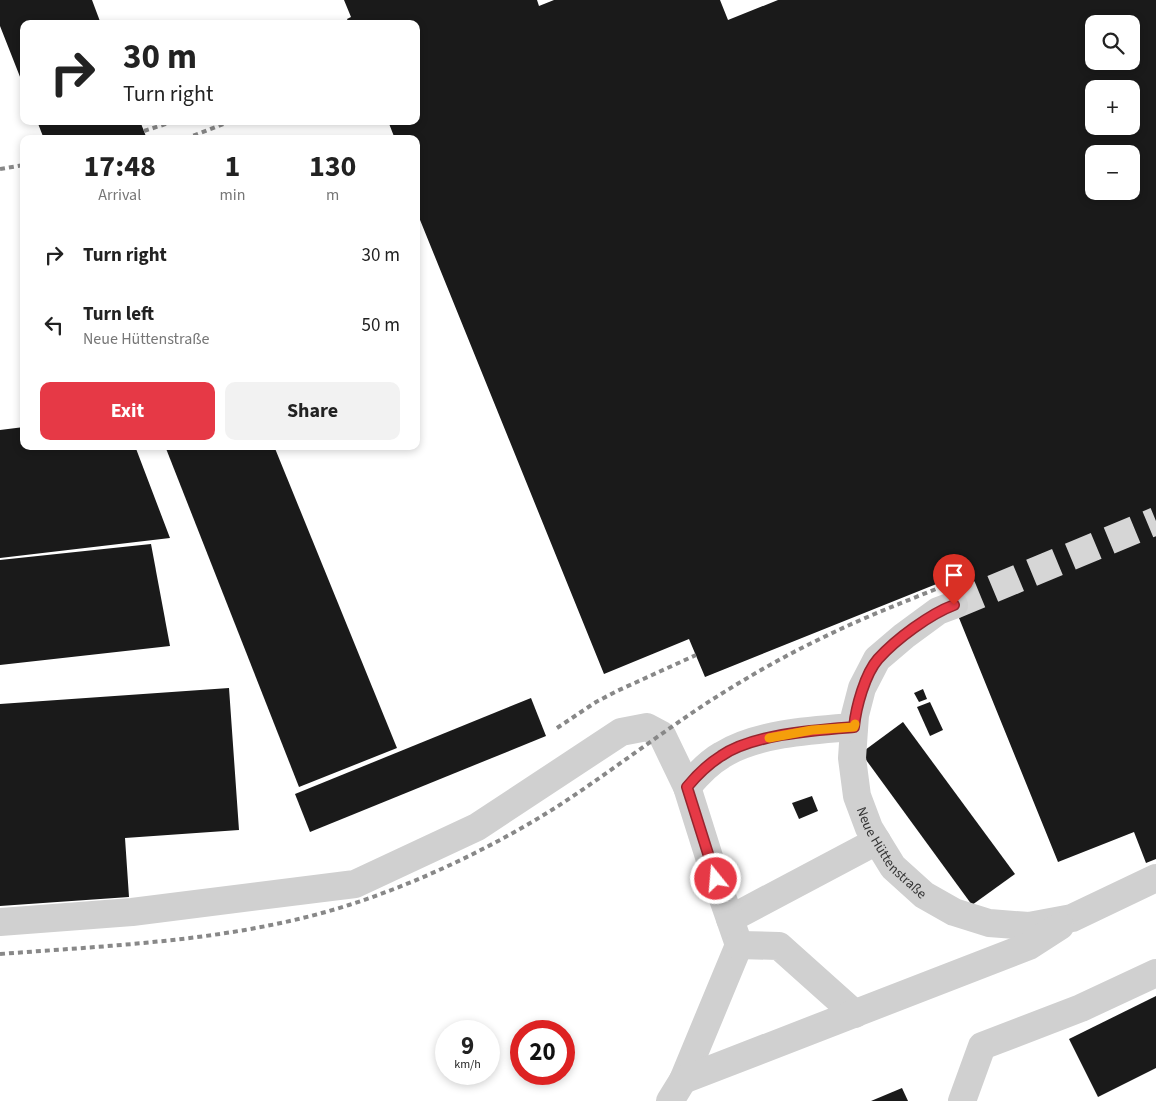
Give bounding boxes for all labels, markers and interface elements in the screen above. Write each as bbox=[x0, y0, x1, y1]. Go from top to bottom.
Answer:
map controls bbox=[1085, 15, 1140, 200]
button: search bbox=[1085, 15, 1140, 70]
text: 30 m bbox=[123, 32, 197, 82]
icon: right bbox=[40, 40, 105, 105]
text: Turn right bbox=[123, 78, 213, 110]
button: + bbox=[1085, 80, 1140, 135]
text: 17:48 bbox=[84, 145, 156, 188]
text: 1 bbox=[224, 145, 240, 188]
text: 130 bbox=[309, 145, 356, 188]
button: − bbox=[1085, 145, 1140, 200]
text: Arrival bbox=[98, 184, 141, 206]
text: min bbox=[219, 184, 245, 206]
text: m bbox=[326, 184, 339, 206]
icon: right bbox=[40, 241, 68, 269]
text: Turn right bbox=[83, 242, 167, 269]
text: 30 m bbox=[362, 242, 400, 269]
text: Turn left bbox=[83, 301, 154, 328]
icon: left bbox=[40, 311, 68, 339]
text: 50 m bbox=[362, 312, 400, 339]
text: Neue Hüttenstraße bbox=[83, 328, 209, 350]
button: Exit bbox=[40, 382, 215, 440]
button: Share bbox=[225, 382, 400, 440]
pin bbox=[933, 554, 975, 605]
icon: arrive bbox=[940, 561, 968, 589]
street label: Neue Hüttenstraße bbox=[851, 804, 931, 904]
position arrow bbox=[689, 852, 741, 904]
speed limit sign: 20 bbox=[510, 1020, 575, 1085]
text: 9 bbox=[461, 1028, 474, 1064]
text: km/h bbox=[454, 1056, 481, 1073]

